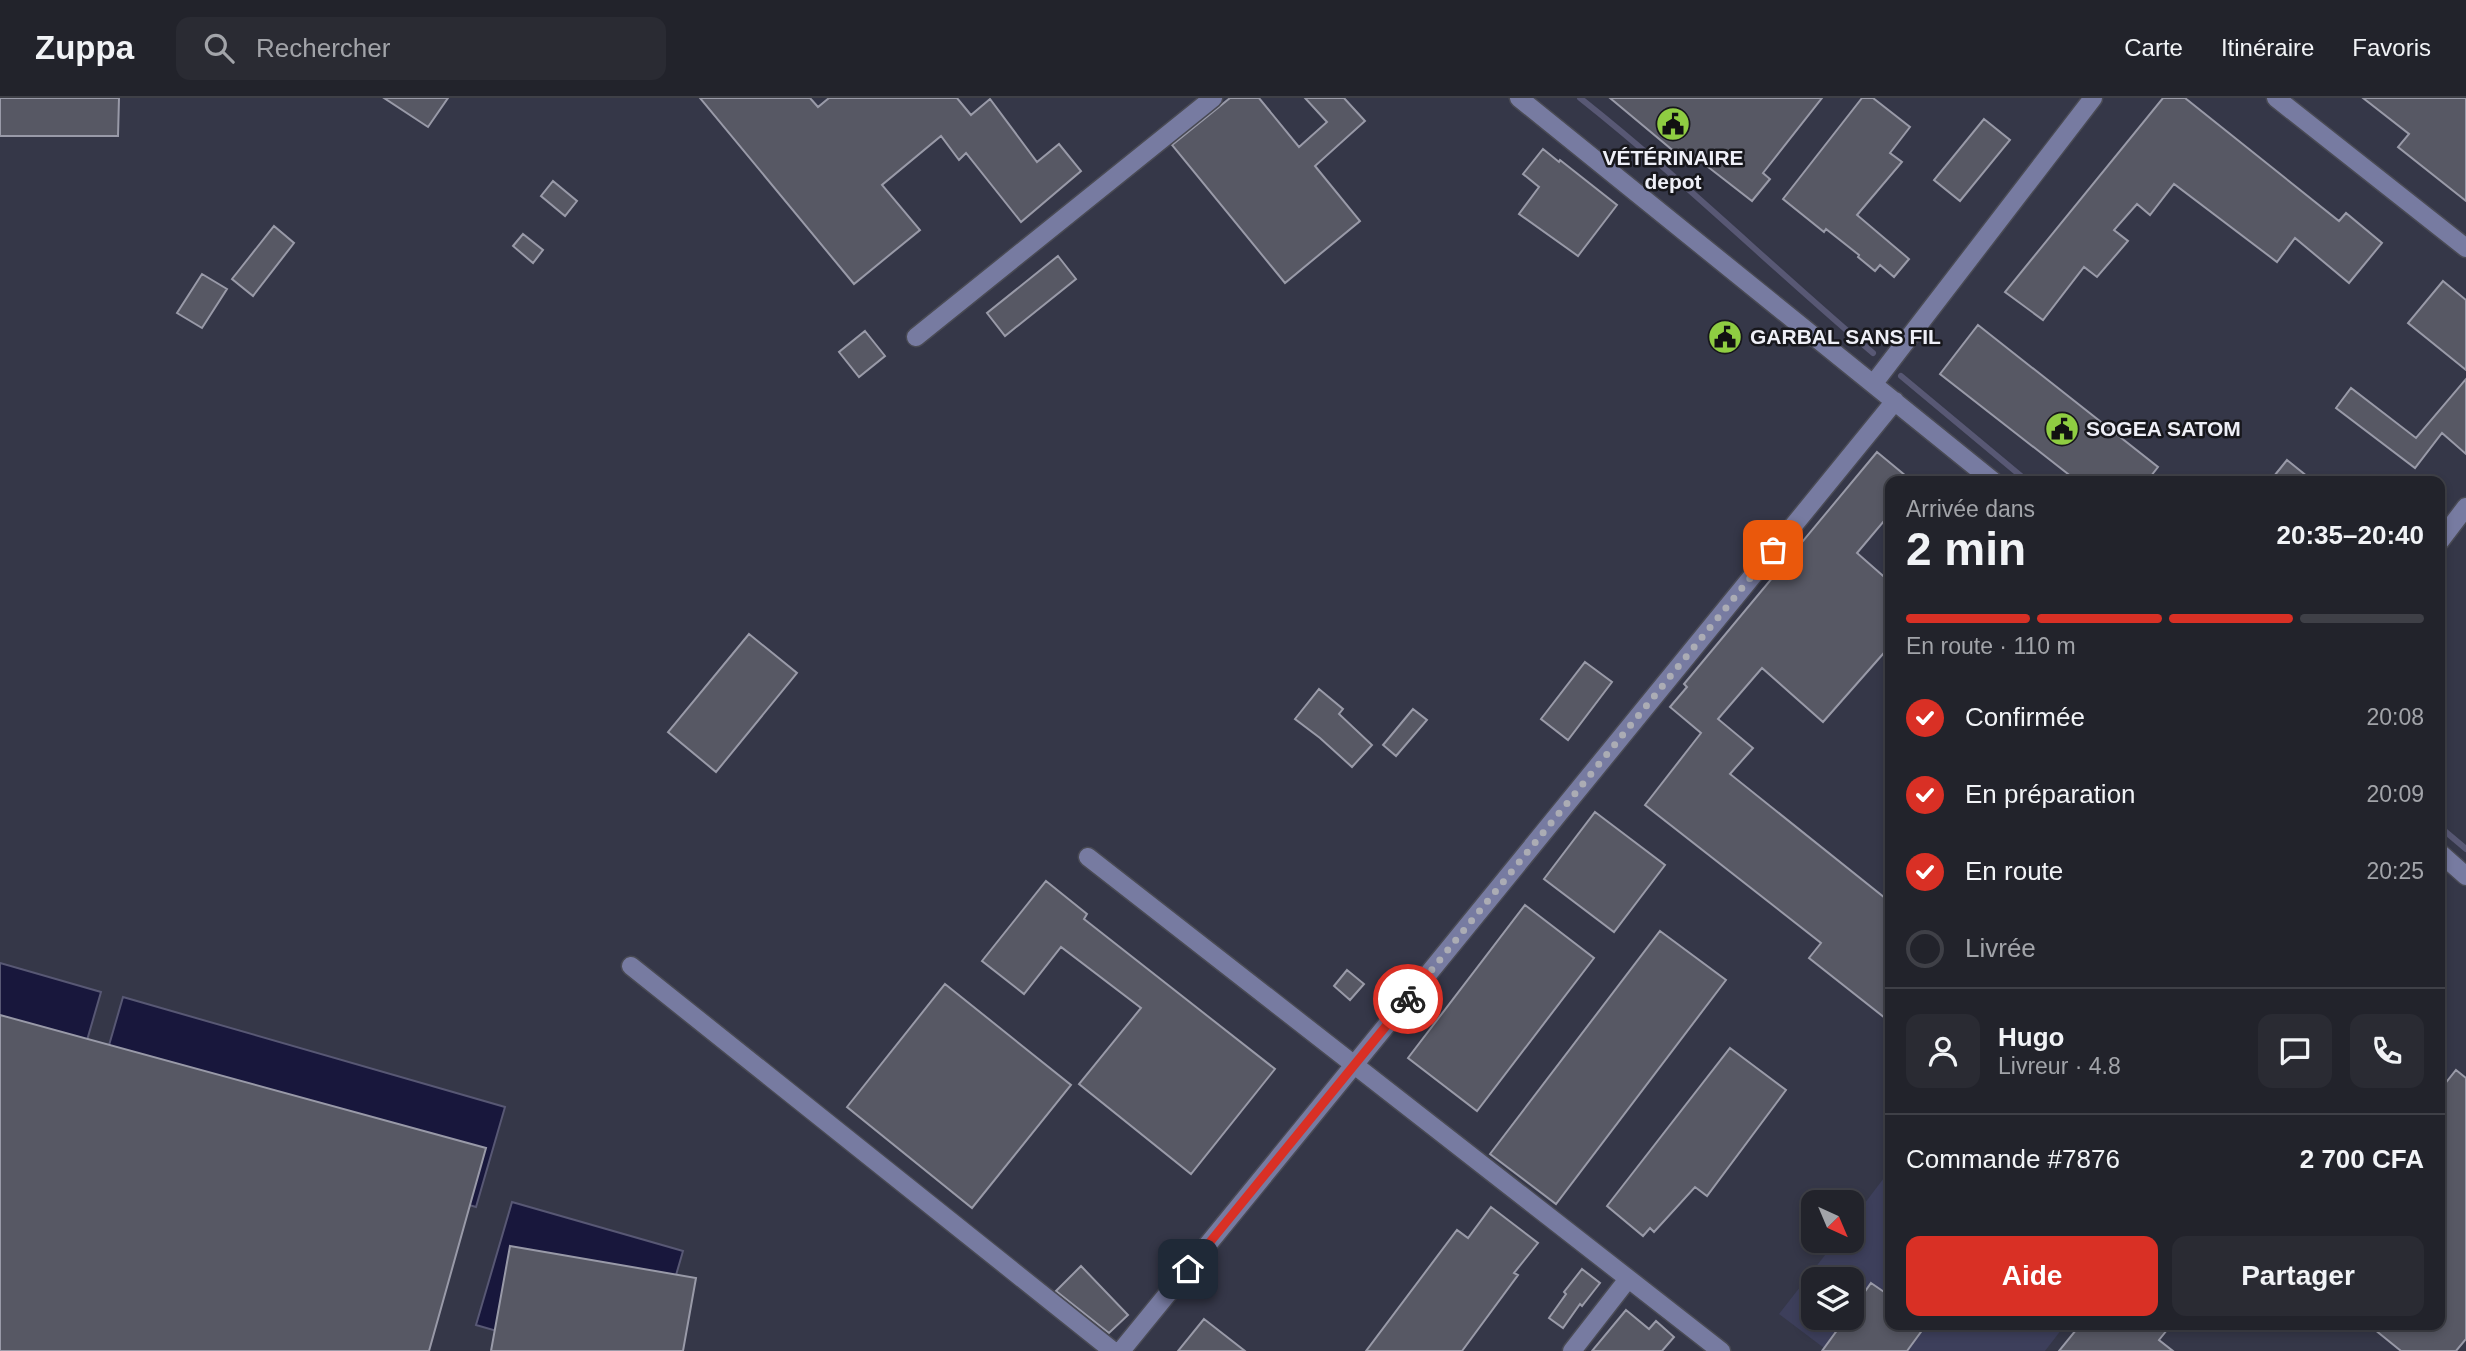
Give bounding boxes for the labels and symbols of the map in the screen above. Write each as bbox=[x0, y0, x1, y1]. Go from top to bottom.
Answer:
public building icon: VÉTÉRINAIRE depot bbox=[1654, 105, 1692, 143]
place label: VÉTÉRINAIRE depot bbox=[1602, 146, 1744, 193]
public building icon: GARBAL SANS FIL bbox=[1706, 318, 1744, 356]
place label: GARBAL SANS FIL bbox=[1750, 325, 1941, 348]
public building icon: SOGEA SATOM bbox=[2043, 410, 2081, 448]
place label: SOGEA SATOM bbox=[2086, 417, 2241, 440]
pin bbox=[1743, 520, 1803, 580]
courier bbox=[1373, 964, 1443, 1034]
north arrow bbox=[1801, 1190, 1864, 1253]
pin bbox=[1158, 1239, 1218, 1299]

